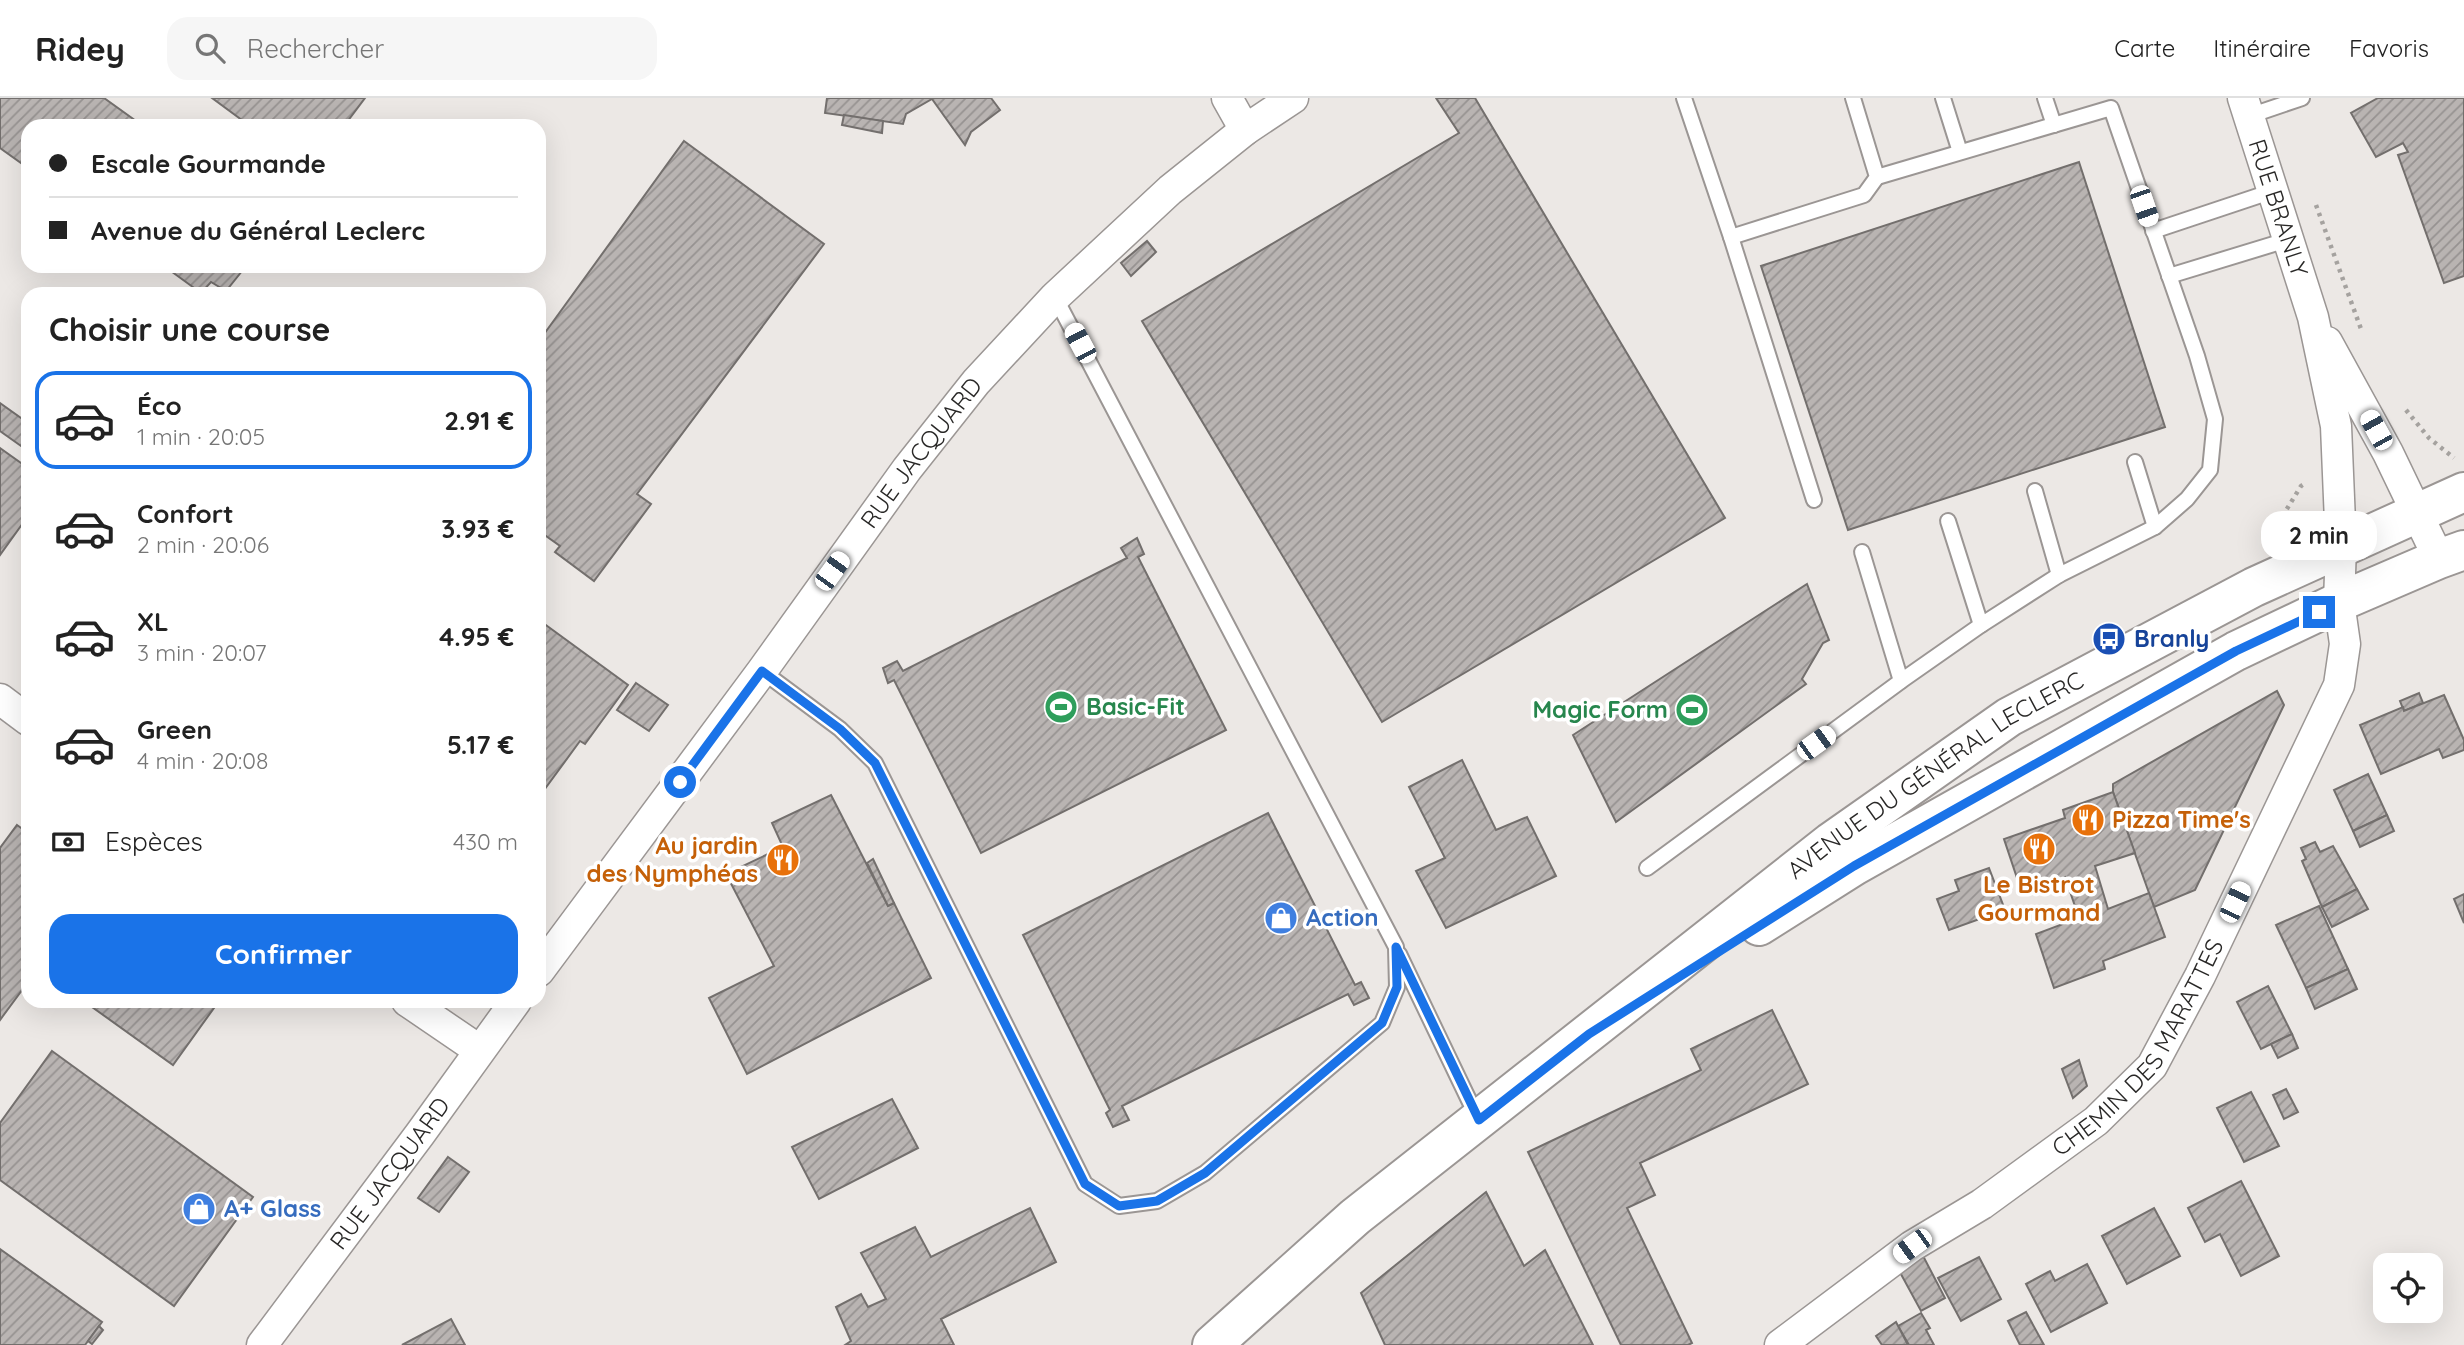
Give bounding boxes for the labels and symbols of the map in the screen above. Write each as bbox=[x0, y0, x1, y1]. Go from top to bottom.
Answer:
street label: RUE BRANLY bbox=[2243, 135, 2315, 280]
car bbox=[2128, 183, 2161, 229]
car bbox=[1061, 320, 1100, 366]
street label: RUE JACQUARD bbox=[853, 371, 988, 534]
car bbox=[2357, 407, 2396, 453]
callout: 2 min bbox=[2261, 510, 2377, 560]
car bbox=[812, 548, 853, 594]
route end bbox=[2303, 596, 2335, 628]
bus stop icon: Branly bbox=[2090, 620, 2128, 658]
place label: Branly bbox=[2134, 623, 2209, 653]
street label: AVENUE DU GÉNÉRAL LECLERC bbox=[1781, 664, 2088, 885]
sports icon: Basic-Fit bbox=[1042, 688, 1080, 726]
place label: Basic-Fit bbox=[1086, 691, 1185, 721]
sports icon: Magic Form bbox=[1673, 691, 1711, 729]
place label: Magic Form bbox=[1532, 694, 1668, 724]
car bbox=[1793, 722, 1840, 764]
route start bbox=[664, 766, 696, 798]
restaurant icon: Pizza Time's bbox=[2069, 801, 2107, 839]
place label: Pizza Time's bbox=[2112, 804, 2251, 834]
place label: Au jardin des Nymphéas bbox=[587, 830, 758, 888]
restaurant icon: Le Bistrot Gourmand bbox=[2020, 830, 2058, 868]
restaurant icon: Au jardin des Nymphéas bbox=[764, 841, 802, 879]
place label: Le Bistrot Gourmand bbox=[1978, 869, 2100, 927]
car bbox=[2217, 879, 2254, 925]
shop icon: Action bbox=[1262, 899, 1300, 937]
place label: Action bbox=[1306, 902, 1379, 932]
street label: CHEMIN DES MARATTES bbox=[2046, 934, 2229, 1162]
street label: RUE JACQUARD bbox=[323, 1091, 456, 1255]
shop icon: A+ Glass bbox=[180, 1190, 218, 1228]
place label: A+ Glass bbox=[224, 1193, 321, 1223]
car bbox=[1889, 1225, 1936, 1267]

